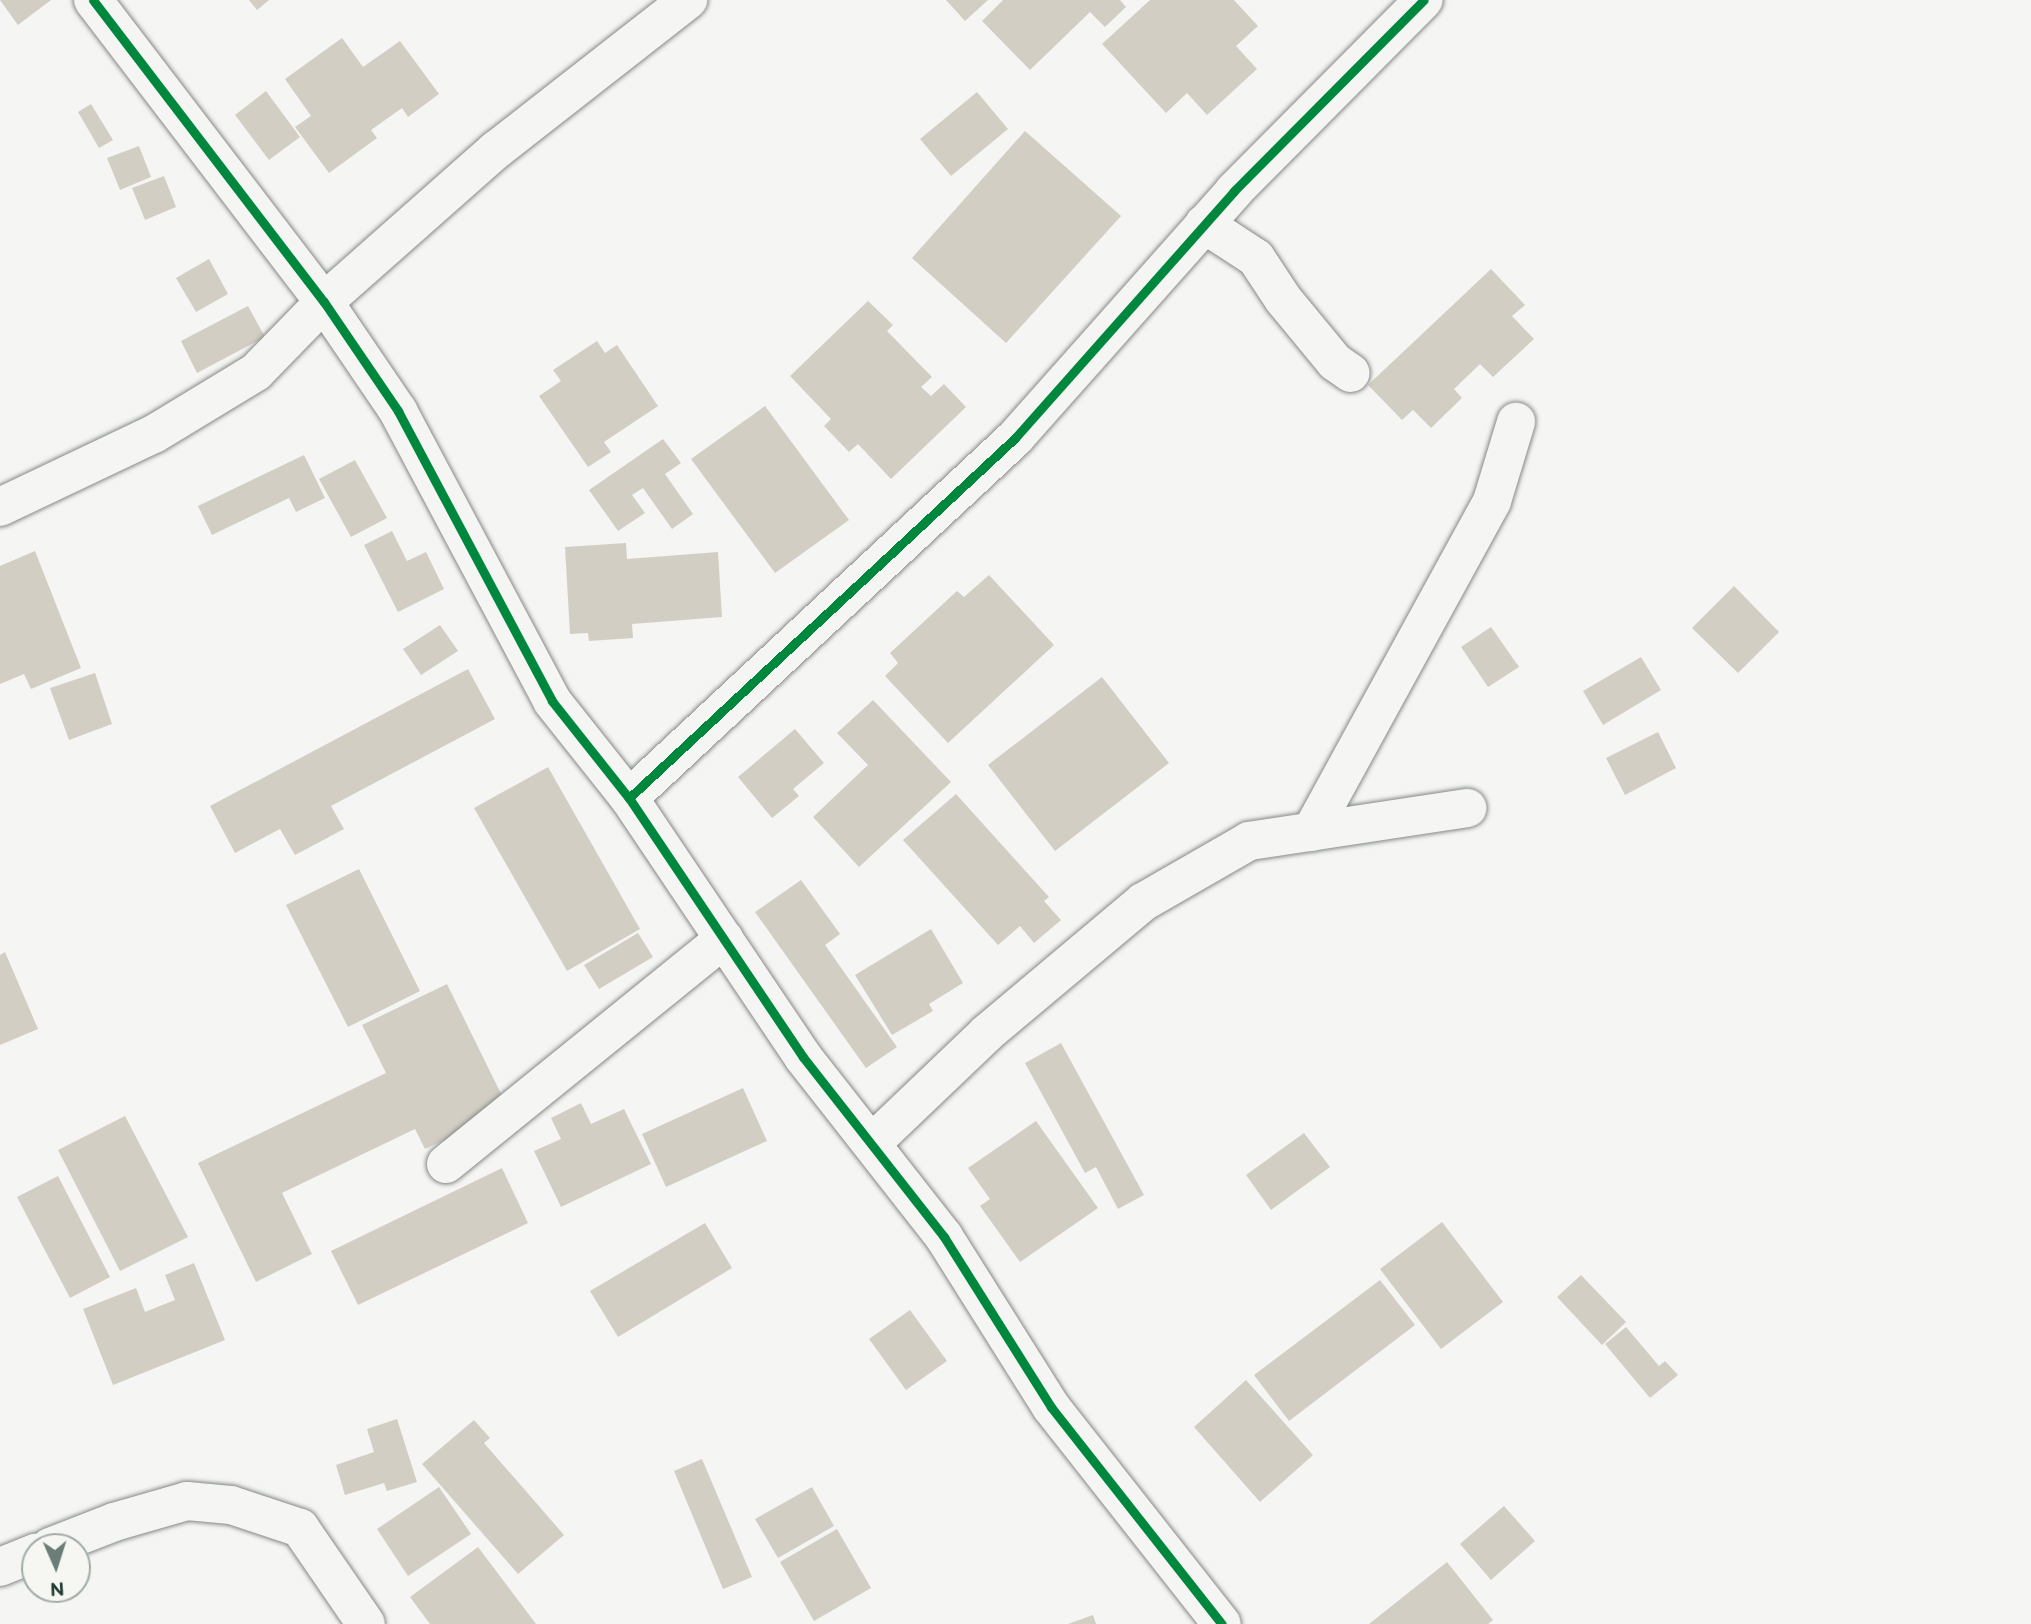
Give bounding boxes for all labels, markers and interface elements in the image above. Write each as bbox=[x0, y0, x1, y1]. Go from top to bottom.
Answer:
north arrow bbox=[21, 1533, 91, 1603]
text: N bbox=[49, 1576, 65, 1599]

